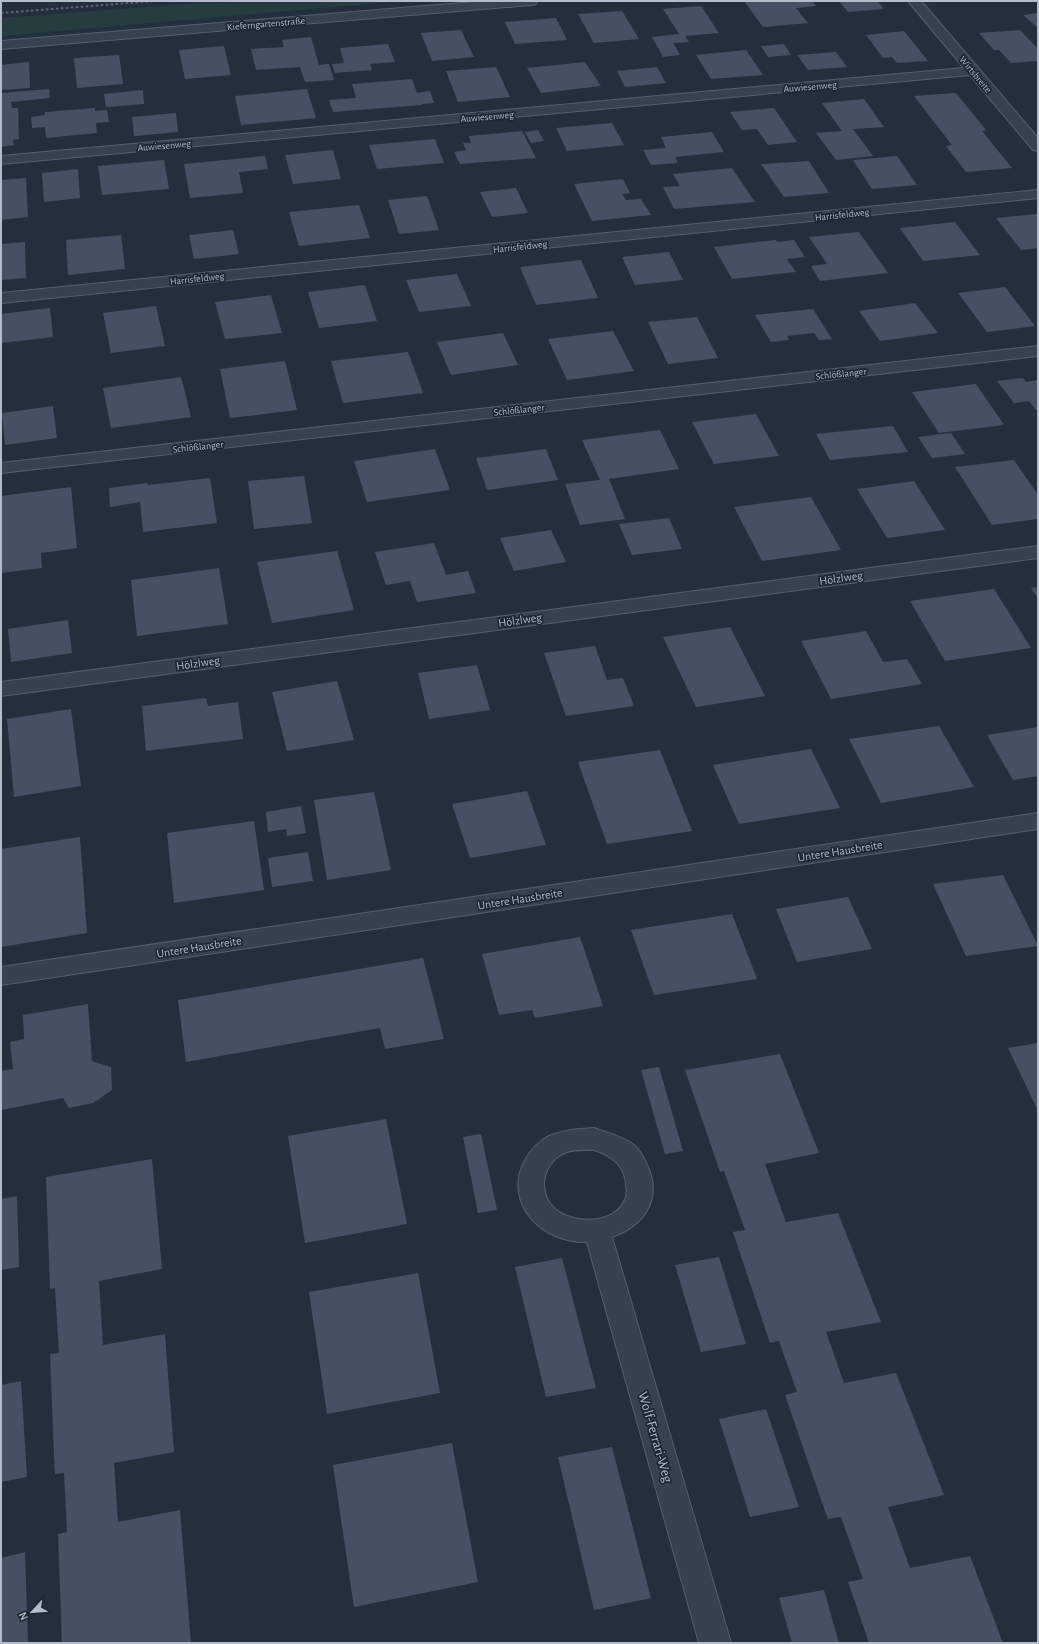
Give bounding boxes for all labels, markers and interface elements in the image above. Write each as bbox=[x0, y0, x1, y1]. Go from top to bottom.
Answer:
street label: Kieferngartenstraße bbox=[227, 16, 306, 32]
street label: Wirtsbreite bbox=[957, 54, 994, 95]
street label: Auwiesenweg bbox=[783, 80, 837, 94]
street label: Auwiesenweg bbox=[460, 110, 514, 124]
street label: Auwiesenweg bbox=[137, 139, 191, 153]
street label: Harrisfeldweg bbox=[814, 207, 870, 223]
street label: Harrisfeldweg bbox=[492, 239, 548, 255]
street label: Harrisfeldweg bbox=[169, 271, 225, 287]
street label: Schlößlanger bbox=[815, 366, 868, 382]
street label: Schlößlanger bbox=[493, 402, 546, 418]
street label: Schlößlanger bbox=[172, 439, 225, 455]
street label: Hölzlweg bbox=[818, 569, 864, 587]
street label: Hölzlweg bbox=[497, 611, 543, 629]
street label: Hölzlweg bbox=[175, 654, 221, 672]
street label: Untere Hausbreite bbox=[797, 838, 883, 864]
street label: Untere Hausbreite bbox=[477, 886, 563, 912]
street label: Untere Hausbreite bbox=[156, 934, 242, 960]
street label: Wolf-Ferrari-Weg bbox=[635, 1390, 675, 1484]
north arrow bbox=[12, 1592, 52, 1632]
text: N bbox=[17, 1610, 30, 1622]

